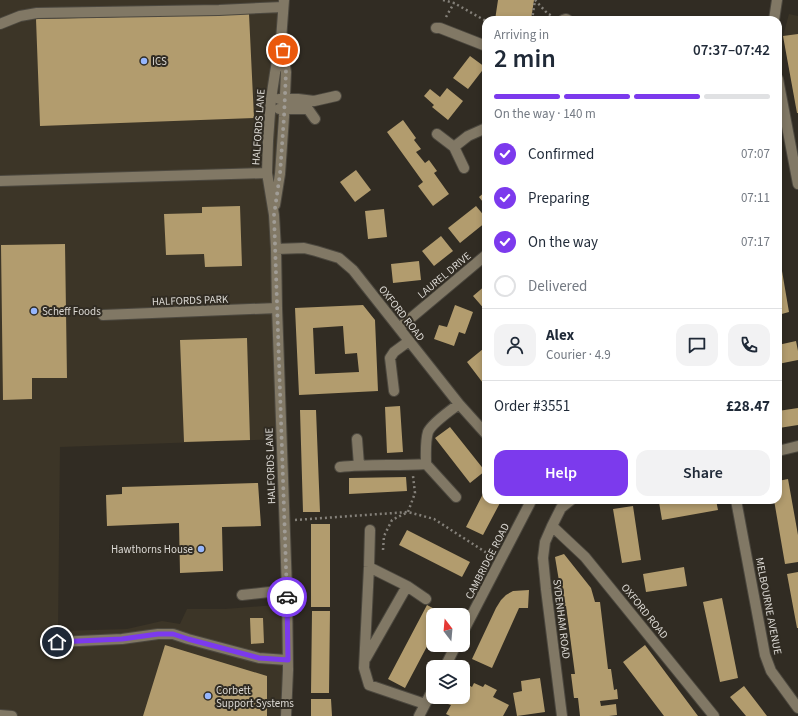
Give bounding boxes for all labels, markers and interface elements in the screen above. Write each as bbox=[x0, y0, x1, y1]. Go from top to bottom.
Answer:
text: Arriving in bbox=[494, 26, 549, 44]
pin bbox=[266, 33, 300, 67]
icon: bag bbox=[272, 39, 294, 61]
text: 2 min bbox=[494, 40, 556, 77]
text: 07:37–07:42 bbox=[693, 40, 770, 61]
place label: ICS bbox=[152, 54, 167, 69]
marker: ICS bbox=[139, 56, 149, 66]
street label: HALFORDS LANE bbox=[248, 88, 269, 166]
text: On the way · 140 m bbox=[494, 105, 596, 123]
icon: check bbox=[494, 143, 516, 165]
text: Confirmed bbox=[528, 144, 594, 165]
text: 07:07 bbox=[741, 145, 770, 163]
icon: check bbox=[494, 187, 516, 209]
text: Preparing bbox=[528, 188, 589, 209]
text: 07:11 bbox=[741, 189, 770, 207]
icon: check bbox=[494, 231, 516, 253]
text: On the way bbox=[528, 232, 598, 253]
text: 07:17 bbox=[741, 233, 770, 251]
street label: LAUREL DRIVE bbox=[415, 249, 474, 302]
text: Delivered bbox=[528, 276, 587, 297]
street label: OXFORD ROAD bbox=[375, 282, 428, 344]
street label: HALFORDS PARK bbox=[152, 292, 229, 309]
place label: Scheff Foods bbox=[42, 304, 101, 319]
marker: Scheff Foods bbox=[29, 306, 39, 316]
button: person bbox=[494, 324, 536, 366]
button: chat bbox=[676, 324, 718, 366]
button: phone bbox=[728, 324, 770, 366]
text: Alex bbox=[546, 325, 574, 346]
text: Courier · 4.9 bbox=[546, 346, 611, 364]
text: Order #3551 bbox=[494, 396, 570, 417]
text: £28.47 bbox=[726, 396, 770, 417]
street label: HALFORDS LANE bbox=[262, 427, 279, 504]
button: Help bbox=[494, 450, 628, 496]
button: Share bbox=[636, 450, 770, 496]
street label: CAMBRIDGE ROAD bbox=[462, 520, 513, 602]
place label: Hawthorns House bbox=[111, 542, 194, 557]
marker: Hawthorns House bbox=[196, 544, 206, 554]
street label: MELBOURNE AVENUE bbox=[752, 556, 785, 656]
courier bbox=[267, 577, 307, 617]
street label: SYDENHAM ROAD bbox=[549, 578, 574, 660]
street label: OXFORD ROAD bbox=[618, 581, 672, 642]
icon: car bbox=[276, 586, 298, 608]
north arrow bbox=[426, 608, 470, 652]
map controls bbox=[426, 608, 470, 704]
pin bbox=[40, 625, 74, 659]
icon: home bbox=[46, 631, 68, 653]
button: layers bbox=[426, 660, 470, 704]
place label: Corbett Support Systems bbox=[216, 683, 294, 711]
marker: Corbett Support Systems bbox=[203, 691, 213, 701]

